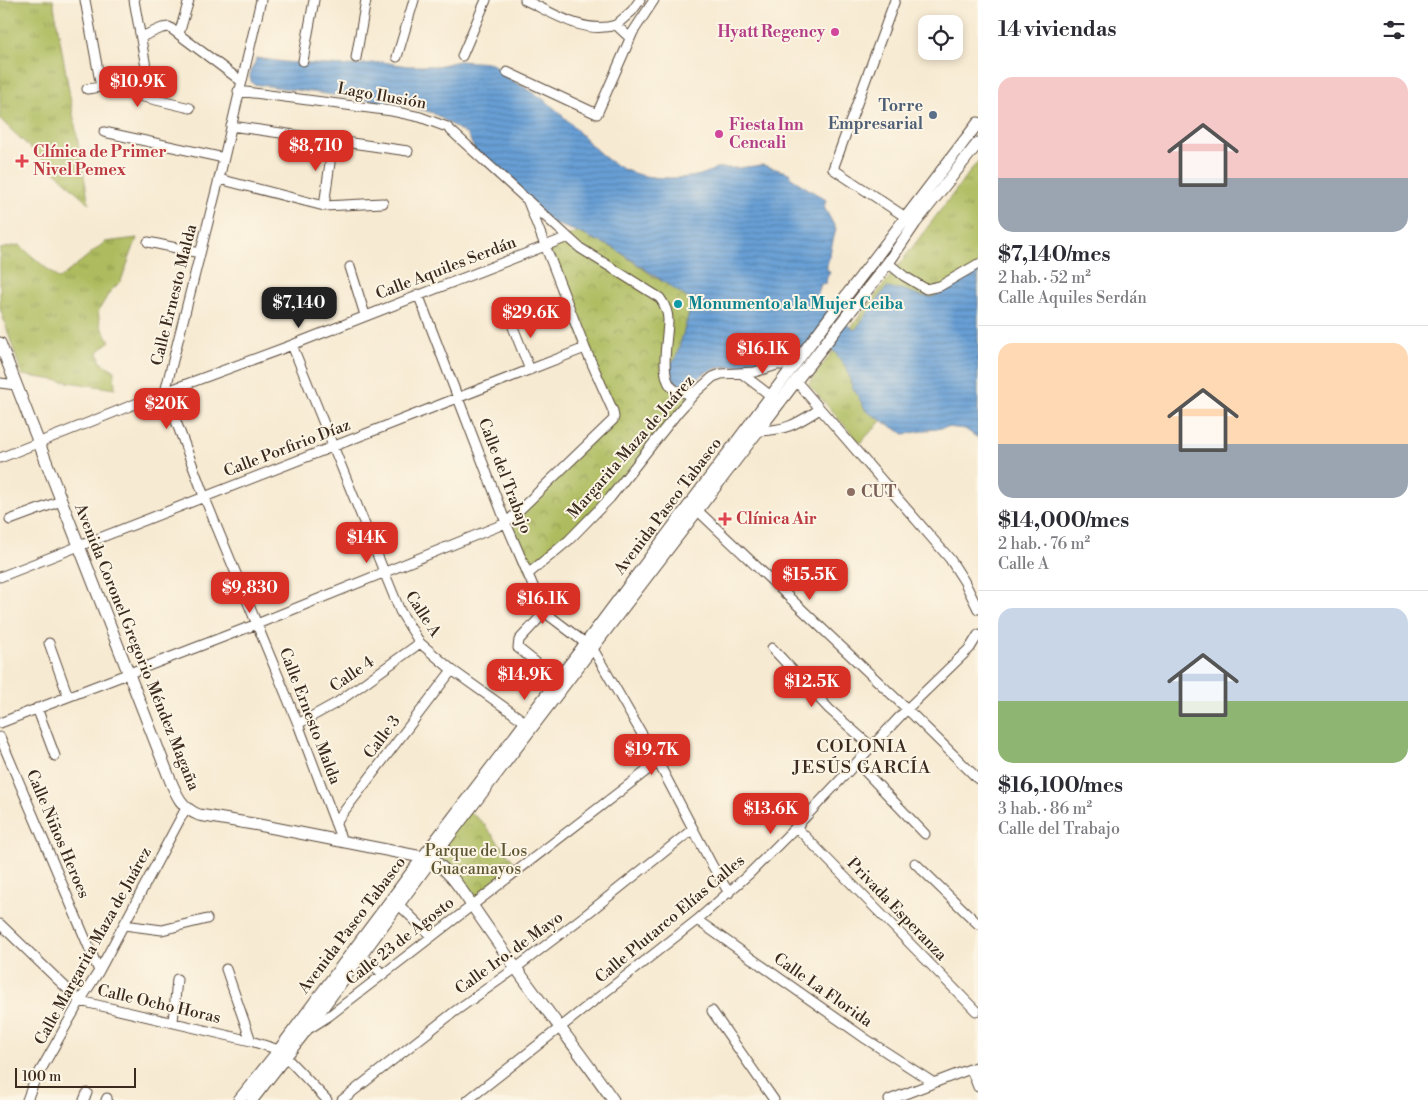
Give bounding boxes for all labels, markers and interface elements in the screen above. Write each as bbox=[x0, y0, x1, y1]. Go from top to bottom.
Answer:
map controls bbox=[918, 15, 963, 60]
button: locate bbox=[918, 15, 963, 60]
icon: filters bbox=[1380, 16, 1408, 44]
text: 14 viviendas bbox=[998, 17, 1116, 43]
place label: Hyatt Regency bbox=[717, 22, 826, 42]
marker: Hyatt Regency bbox=[829, 26, 841, 38]
pin: $10.9K bbox=[97, 66, 179, 108]
text: $10.9K bbox=[110, 72, 166, 92]
street label: Lago Ilusión bbox=[336, 78, 429, 114]
place label: Torre Empresarial bbox=[828, 96, 924, 134]
marker: Torre Empresarial bbox=[927, 109, 939, 121]
icon: home bbox=[1158, 110, 1248, 200]
place label: Fiesta Inn Cencali bbox=[729, 115, 804, 153]
marker: Fiesta Inn Cencali bbox=[713, 128, 725, 140]
pin: $8,710 bbox=[275, 130, 357, 172]
text: $8,710 bbox=[289, 136, 343, 156]
place label: Clínica de Primer Nivel Pemex bbox=[33, 142, 167, 180]
marker: Clínica de Primer Nivel Pemex bbox=[15, 154, 29, 168]
street label: Calle Ernesto Malda bbox=[147, 221, 201, 368]
street label: Calle Aquiles Serdán bbox=[373, 232, 519, 304]
text: $7,140/mes bbox=[998, 242, 1110, 268]
text: 2 hab. · 52 m² bbox=[998, 268, 1091, 288]
pin: $7,140 bbox=[258, 286, 340, 329]
text: Calle Aquiles Serdán bbox=[998, 288, 1147, 308]
text: $7,140 bbox=[273, 293, 325, 313]
place label: Monumento a la Mujer Ceiba bbox=[688, 294, 903, 314]
pin: $29.6K bbox=[490, 296, 572, 339]
marker: Monumento a la Mujer Ceiba bbox=[672, 298, 684, 310]
text: $29.6K bbox=[502, 303, 560, 323]
pin: $16.1K bbox=[722, 332, 804, 375]
text: $16.1K bbox=[737, 339, 789, 359]
street label: Margarita Maza de Juárez bbox=[563, 371, 699, 523]
icon: home bbox=[1158, 375, 1248, 465]
pin: $20K bbox=[137, 388, 197, 430]
text: $20K bbox=[145, 394, 189, 414]
street label: Calle Porfirio Díaz bbox=[221, 415, 353, 481]
street label: Calle del Trabajo bbox=[474, 415, 536, 537]
street label: Avenida Paseo Tabasco bbox=[609, 433, 726, 579]
place label: CUT bbox=[861, 482, 897, 502]
marker: CUT bbox=[845, 486, 857, 498]
street label: Avenida Coronel Gregorio Méndez Magaña bbox=[70, 500, 204, 794]
text: $14,000/mes bbox=[998, 508, 1129, 534]
place label: Clínica Air bbox=[736, 509, 817, 529]
marker: Clínica Air bbox=[718, 512, 732, 526]
pin: $14K bbox=[337, 522, 397, 564]
text: $14K bbox=[347, 528, 387, 548]
text: 2 hab. · 76 m² bbox=[998, 534, 1090, 554]
text: Calle A bbox=[998, 554, 1049, 574]
pin: $15.5K bbox=[769, 558, 851, 601]
text: $15.5K bbox=[783, 565, 837, 585]
pin: $9,830 bbox=[209, 572, 291, 614]
text: $9,830 bbox=[222, 578, 278, 598]
pin: $16.1K bbox=[502, 582, 584, 625]
street label: Calle A bbox=[401, 587, 446, 642]
text: $16.1K bbox=[517, 589, 569, 609]
icon: home bbox=[1158, 640, 1248, 730]
street label: Calle Ernesto Malda bbox=[275, 645, 346, 788]
street label: Calle 4 bbox=[326, 651, 378, 696]
pin: $14.9K bbox=[484, 658, 566, 701]
text: $14.9K bbox=[498, 665, 552, 685]
pin: $12.5K bbox=[771, 666, 853, 708]
text: $12.5K bbox=[785, 672, 839, 692]
street label: Calle 3 bbox=[359, 711, 405, 762]
pin: $19.7K bbox=[611, 734, 693, 776]
district label: COLONIA JESÚS GARCÍA bbox=[792, 735, 931, 779]
text: $19.7K bbox=[625, 740, 679, 760]
street label: Calle Niños Heroes bbox=[22, 767, 94, 901]
text: $16,100/mes bbox=[998, 773, 1123, 799]
pin: $13.6K bbox=[730, 792, 812, 835]
text: $13.6K bbox=[744, 799, 798, 819]
text: 3 hab. · 86 m² bbox=[998, 799, 1092, 819]
text: Calle del Trabajo bbox=[998, 819, 1120, 839]
park label: Parque de Los Guacamayos bbox=[425, 841, 527, 879]
street label: Calle Margarita Maza de Juárez bbox=[30, 843, 156, 1049]
street label: Calle Plutarco Elías Calles bbox=[591, 851, 749, 987]
street label: Avenida Paseo Tabasco bbox=[293, 852, 410, 998]
street label: Privada Esperanza bbox=[843, 853, 952, 965]
street label: Calle 23 de Agosto bbox=[342, 892, 458, 989]
street label: Calle 1ro. de Mayo bbox=[451, 907, 567, 999]
street label: Calle La Florida bbox=[770, 949, 877, 1032]
street label: Calle Ocho Horas bbox=[95, 980, 223, 1028]
scale bar bbox=[15, 1065, 136, 1088]
text: 100 m bbox=[22, 1068, 61, 1086]

